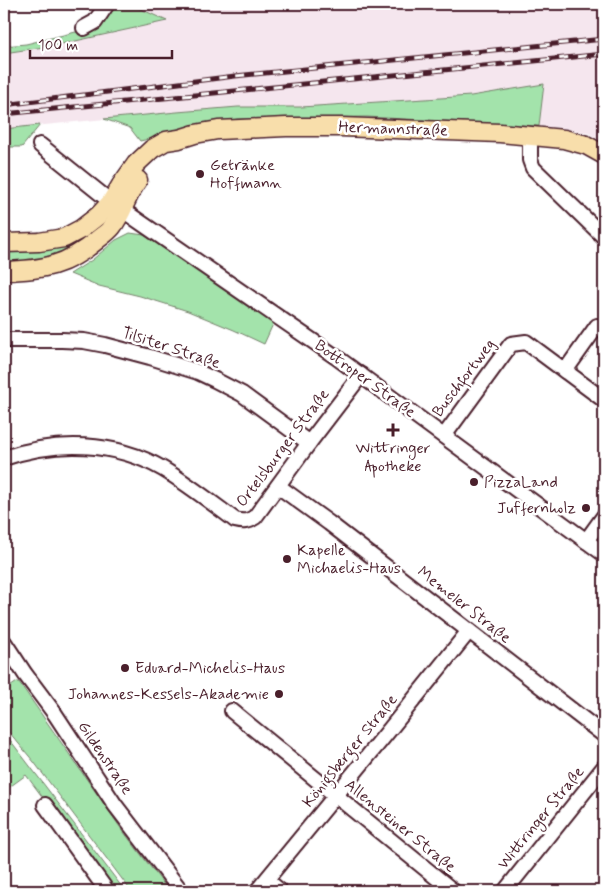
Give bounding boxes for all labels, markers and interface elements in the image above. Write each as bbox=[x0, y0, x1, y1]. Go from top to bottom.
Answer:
scale bar bbox=[30, 28, 172, 60]
text: 100 m bbox=[38, 36, 78, 56]
street label: Hermannstraße bbox=[338, 117, 448, 141]
place label: Getränke Hoffmann bbox=[210, 155, 282, 194]
marker: Getränke Hoffmann bbox=[194, 168, 206, 180]
street label: Tilsiter Straße bbox=[119, 322, 223, 374]
street label: Bottroper Straße bbox=[310, 335, 420, 423]
street label: Buschfortweg bbox=[428, 335, 502, 422]
street label: Ortelsburger Straße bbox=[232, 385, 334, 511]
marker: Wittringer Apotheke bbox=[387, 424, 399, 436]
place label: Wittringer Apotheke bbox=[355, 438, 431, 478]
place label: PizzaLand bbox=[484, 472, 558, 493]
marker: PizzaLand bbox=[468, 476, 480, 488]
place label: Juffernholz bbox=[497, 498, 576, 519]
marker: Juffernholz bbox=[580, 502, 592, 514]
place label: Kapelle Michaelis-Haus bbox=[297, 540, 401, 579]
marker: Kapelle Michaelis-Haus bbox=[281, 553, 293, 565]
street label: Memeler Straße bbox=[413, 562, 515, 648]
place label: Eduard-Michelis-Haus bbox=[135, 658, 285, 679]
marker: Eduard-Michelis-Haus bbox=[119, 662, 131, 674]
place label: Johannes-Kessels-Akademie bbox=[68, 684, 269, 705]
marker: Johannes-Kessels-Akademie bbox=[273, 688, 285, 700]
street label: Königsberger Straße bbox=[298, 690, 403, 813]
street label: Gildenstraße bbox=[73, 717, 137, 799]
street label: Wittringer Straße bbox=[493, 762, 590, 875]
street label: Allensteiner Straße bbox=[340, 775, 460, 877]

